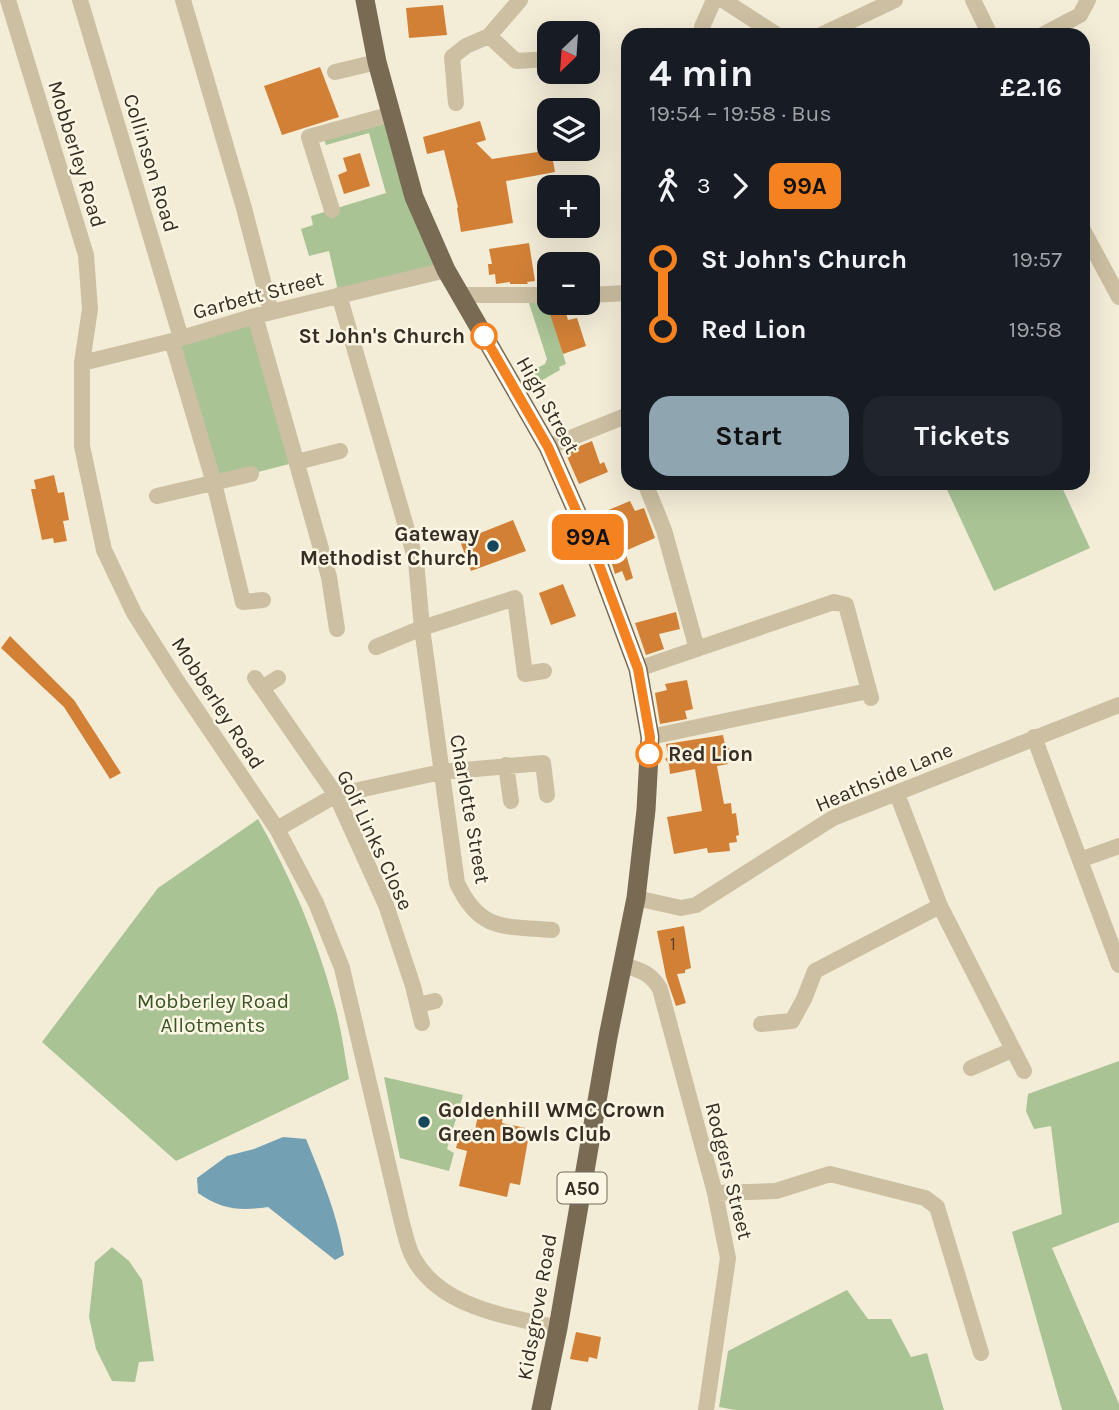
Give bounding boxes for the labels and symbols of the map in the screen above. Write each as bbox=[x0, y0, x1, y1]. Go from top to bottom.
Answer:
north arrow bbox=[537, 21, 600, 84]
street label: Mobberley Road bbox=[43, 78, 111, 230]
street label: Collinson Road bbox=[119, 91, 183, 235]
street label: Garbett Street bbox=[190, 266, 326, 324]
marker: St John's Church bbox=[471, 323, 497, 349]
place label: St John's Church bbox=[298, 324, 465, 348]
street label: High Street bbox=[511, 352, 585, 458]
line badge: 99A bbox=[548, 514, 628, 560]
place label: Gateway Methodist Church bbox=[300, 522, 479, 570]
marker: Gateway Methodist Church bbox=[485, 538, 501, 554]
street label: Mobberley Road bbox=[166, 633, 270, 773]
street label: Charlotte Street bbox=[445, 732, 495, 886]
street label: Heathside Lane bbox=[812, 737, 956, 817]
marker: Red Lion bbox=[636, 741, 662, 767]
place label: Red Lion bbox=[668, 742, 753, 766]
street label: Golf Links Close bbox=[332, 766, 418, 914]
house number: 1 bbox=[670, 933, 676, 955]
park label: Mobberley Road Allotments bbox=[137, 989, 289, 1037]
place label: Goldenhill WMC Crown Green Bowls Club bbox=[438, 1098, 665, 1146]
street label: Rodgers Street bbox=[700, 1100, 758, 1242]
marker: Goldenhill WMC Crown Green Bowls Club bbox=[416, 1114, 432, 1130]
road number: A50 bbox=[558, 1172, 606, 1204]
street label: Kidsgrove Road bbox=[512, 1232, 562, 1382]

